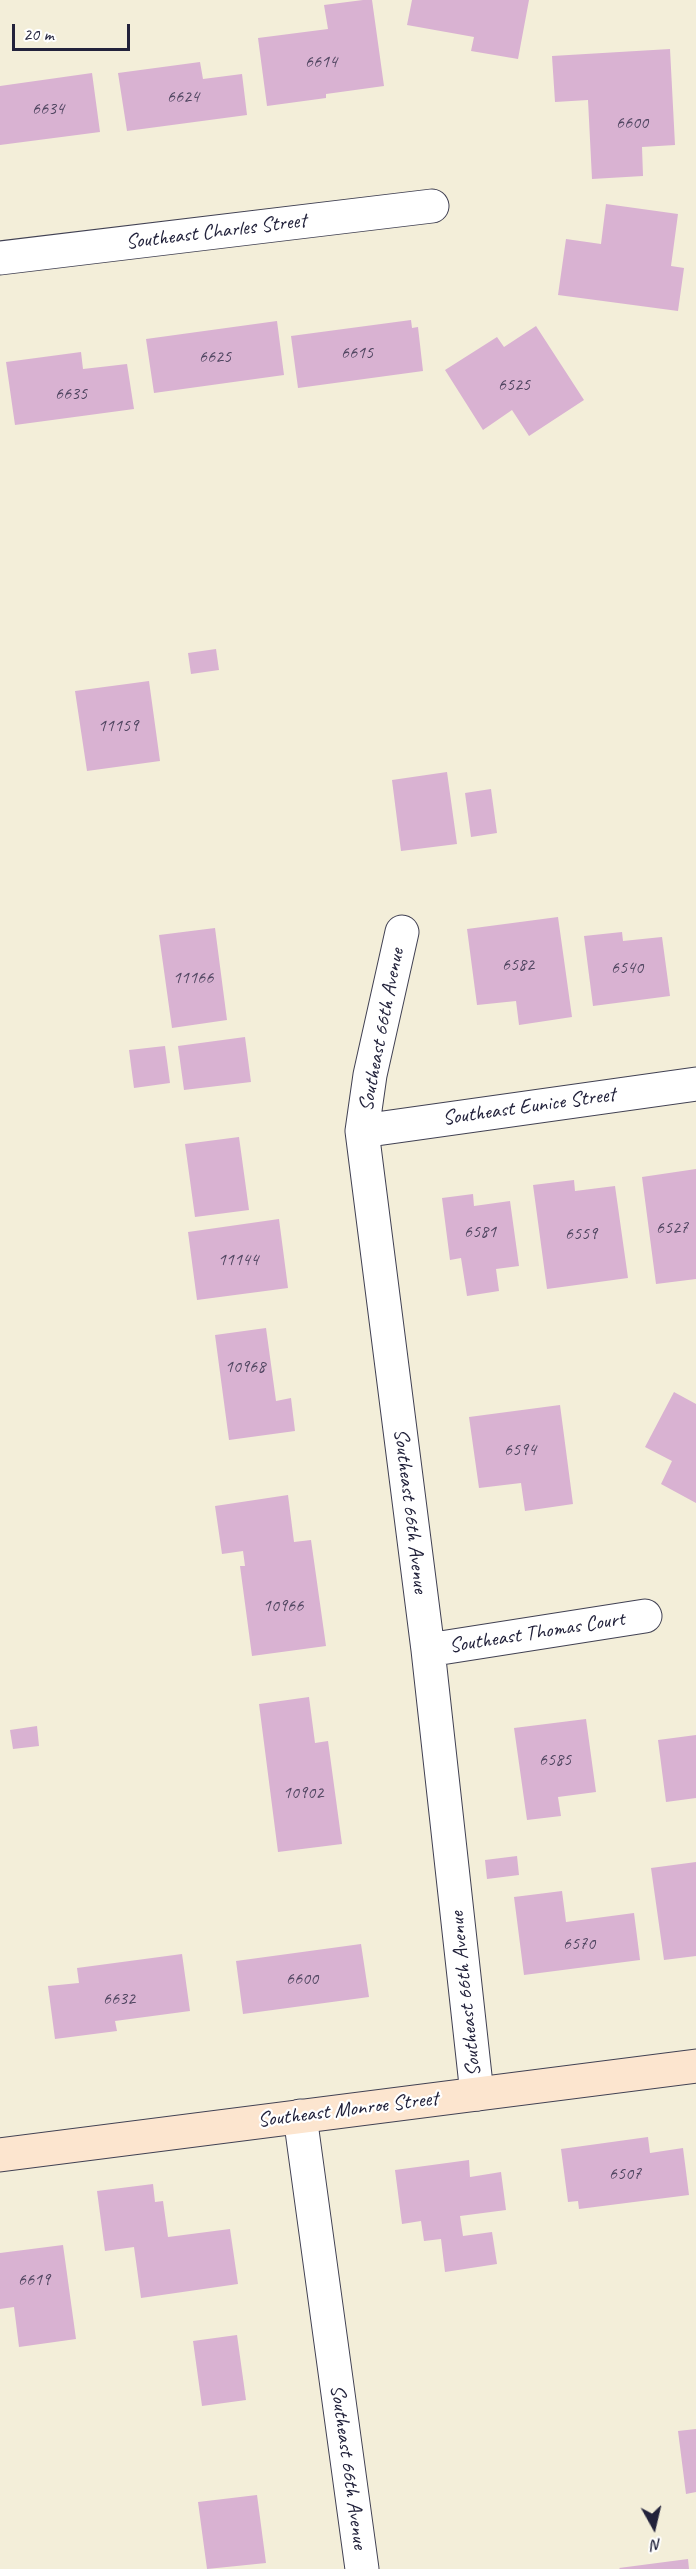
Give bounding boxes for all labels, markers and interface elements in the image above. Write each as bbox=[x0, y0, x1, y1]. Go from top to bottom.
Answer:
scale bar bbox=[15, 12, 134, 50]
text: 20 m bbox=[23, 23, 54, 45]
house number: 6614 bbox=[305, 51, 337, 73]
house number: 6624 bbox=[167, 86, 199, 108]
house number: 6634 bbox=[32, 98, 64, 120]
house number: 6600 bbox=[616, 112, 648, 134]
street label: Southeast Charles Street bbox=[124, 208, 308, 256]
house number: 6615 bbox=[341, 342, 373, 364]
house number: 6625 bbox=[199, 346, 231, 368]
house number: 6525 bbox=[498, 374, 530, 396]
house number: 6635 bbox=[55, 383, 87, 405]
house number: 11159 bbox=[98, 715, 138, 737]
street label: Southeast 66th Avenue bbox=[354, 946, 410, 1114]
house number: 6582 bbox=[502, 954, 534, 976]
house number: 6540 bbox=[611, 957, 643, 979]
house number: 11166 bbox=[173, 967, 213, 989]
street label: Southeast Eunice Street bbox=[441, 1082, 617, 1132]
house number: 6527 bbox=[656, 1217, 688, 1239]
house number: 6581 bbox=[464, 1221, 496, 1243]
house number: 6559 bbox=[565, 1223, 597, 1245]
house number: 11144 bbox=[218, 1249, 258, 1271]
house number: 10968 bbox=[225, 1356, 265, 1378]
street label: Southeast 66th Avenue bbox=[387, 1427, 433, 1595]
house number: 6594 bbox=[504, 1439, 536, 1461]
house number: 10966 bbox=[263, 1595, 303, 1617]
street label: Southeast Thomas Court bbox=[448, 1607, 626, 1659]
house number: 6585 bbox=[539, 1749, 571, 1771]
house number: 10902 bbox=[283, 1782, 323, 1804]
street label: Southeast 66th Avenue bbox=[445, 1910, 487, 2078]
house number: 6570 bbox=[563, 1933, 595, 1955]
house number: 6600 bbox=[286, 1968, 318, 1990]
house number: 6632 bbox=[103, 1988, 135, 2010]
street label: Southeast Monroe Street bbox=[256, 2086, 440, 2134]
house number: 6507 bbox=[609, 2163, 641, 2185]
house number: 6619 bbox=[18, 2269, 50, 2291]
street label: Southeast 66th Avenue bbox=[324, 2383, 372, 2551]
north arrow bbox=[624, 2497, 684, 2557]
text: N bbox=[650, 2534, 663, 2555]

